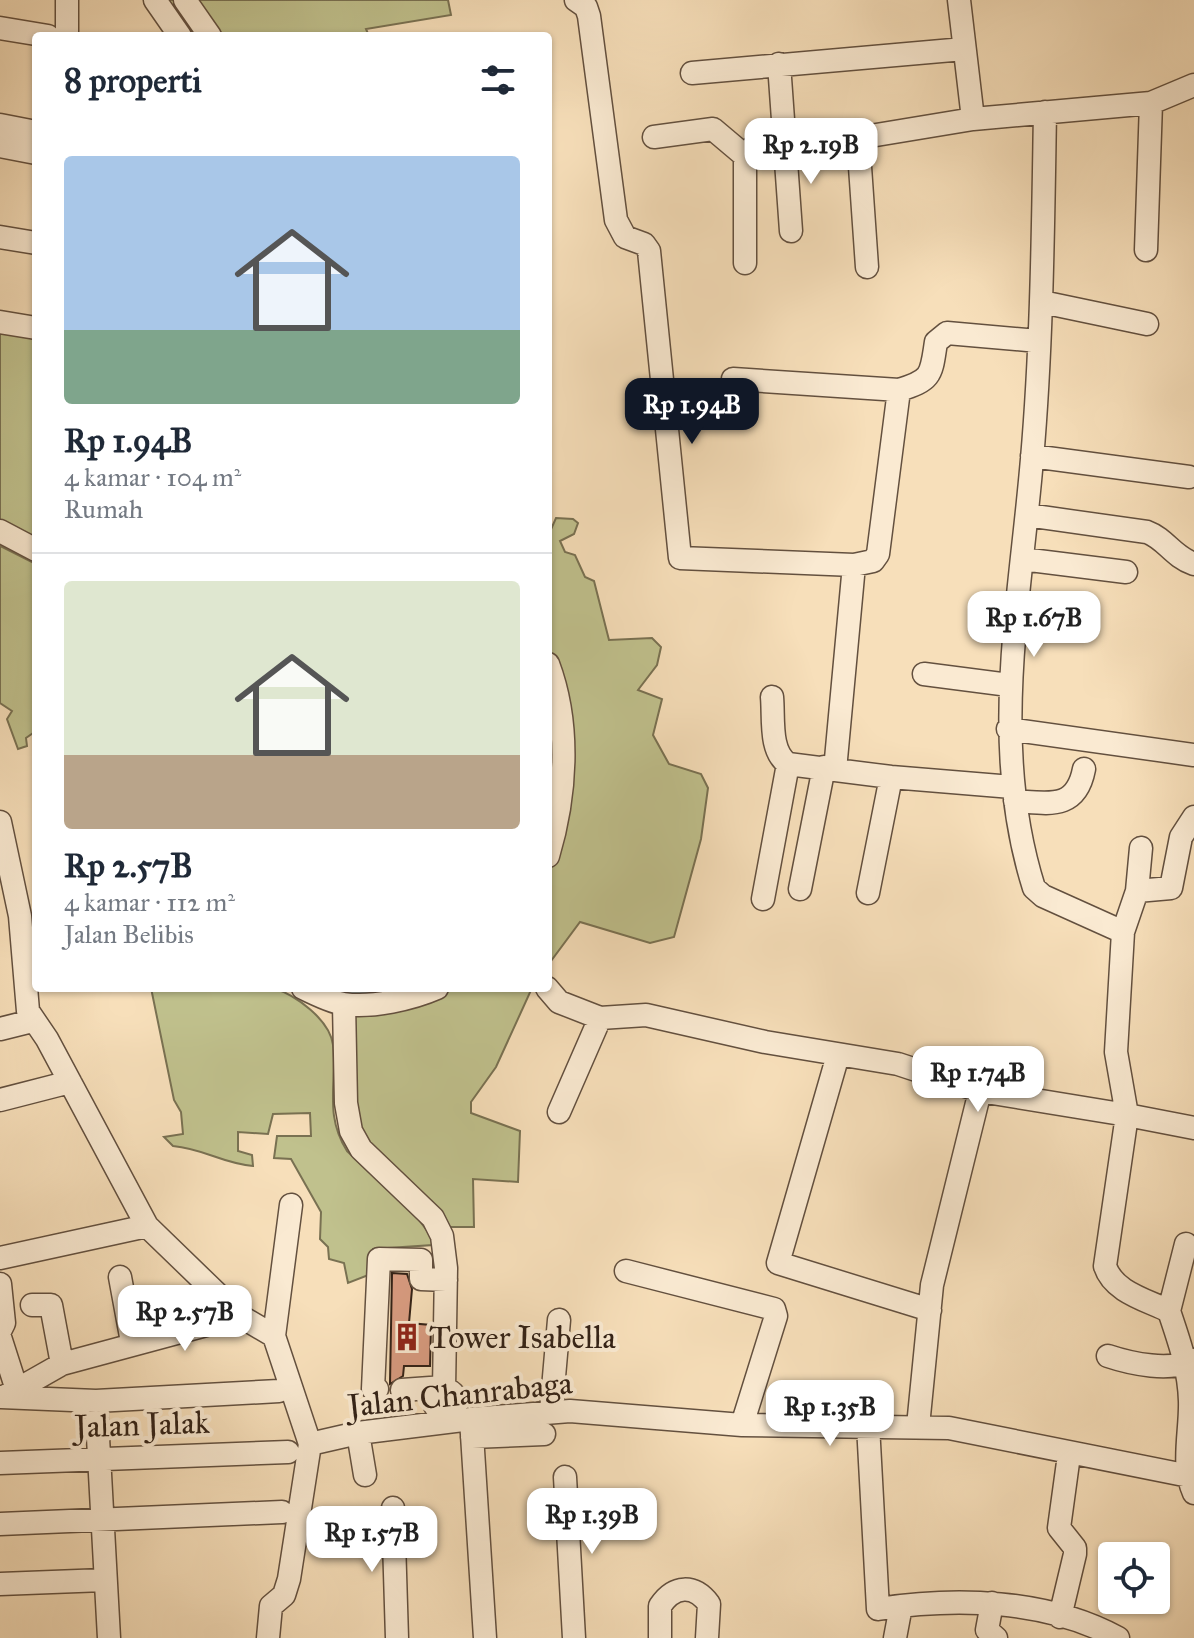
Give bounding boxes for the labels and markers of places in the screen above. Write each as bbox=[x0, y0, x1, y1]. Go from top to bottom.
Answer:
pin: Rp 2.19B bbox=[728, 118, 894, 186]
pin: Rp 1.94B bbox=[609, 378, 775, 446]
pin: Rp 1.67B bbox=[951, 591, 1117, 659]
pin: Rp 1.74B bbox=[895, 1046, 1061, 1114]
pin: Rp 2.57B bbox=[102, 1285, 268, 1353]
place label: Tower Isabella bbox=[429, 1318, 616, 1357]
building icon: Tower Isabella bbox=[392, 1322, 422, 1352]
pin: Rp 1.35B bbox=[747, 1380, 913, 1448]
pin: Rp 1.39B bbox=[509, 1488, 675, 1556]
pin: Rp 1.57B bbox=[289, 1506, 455, 1574]

